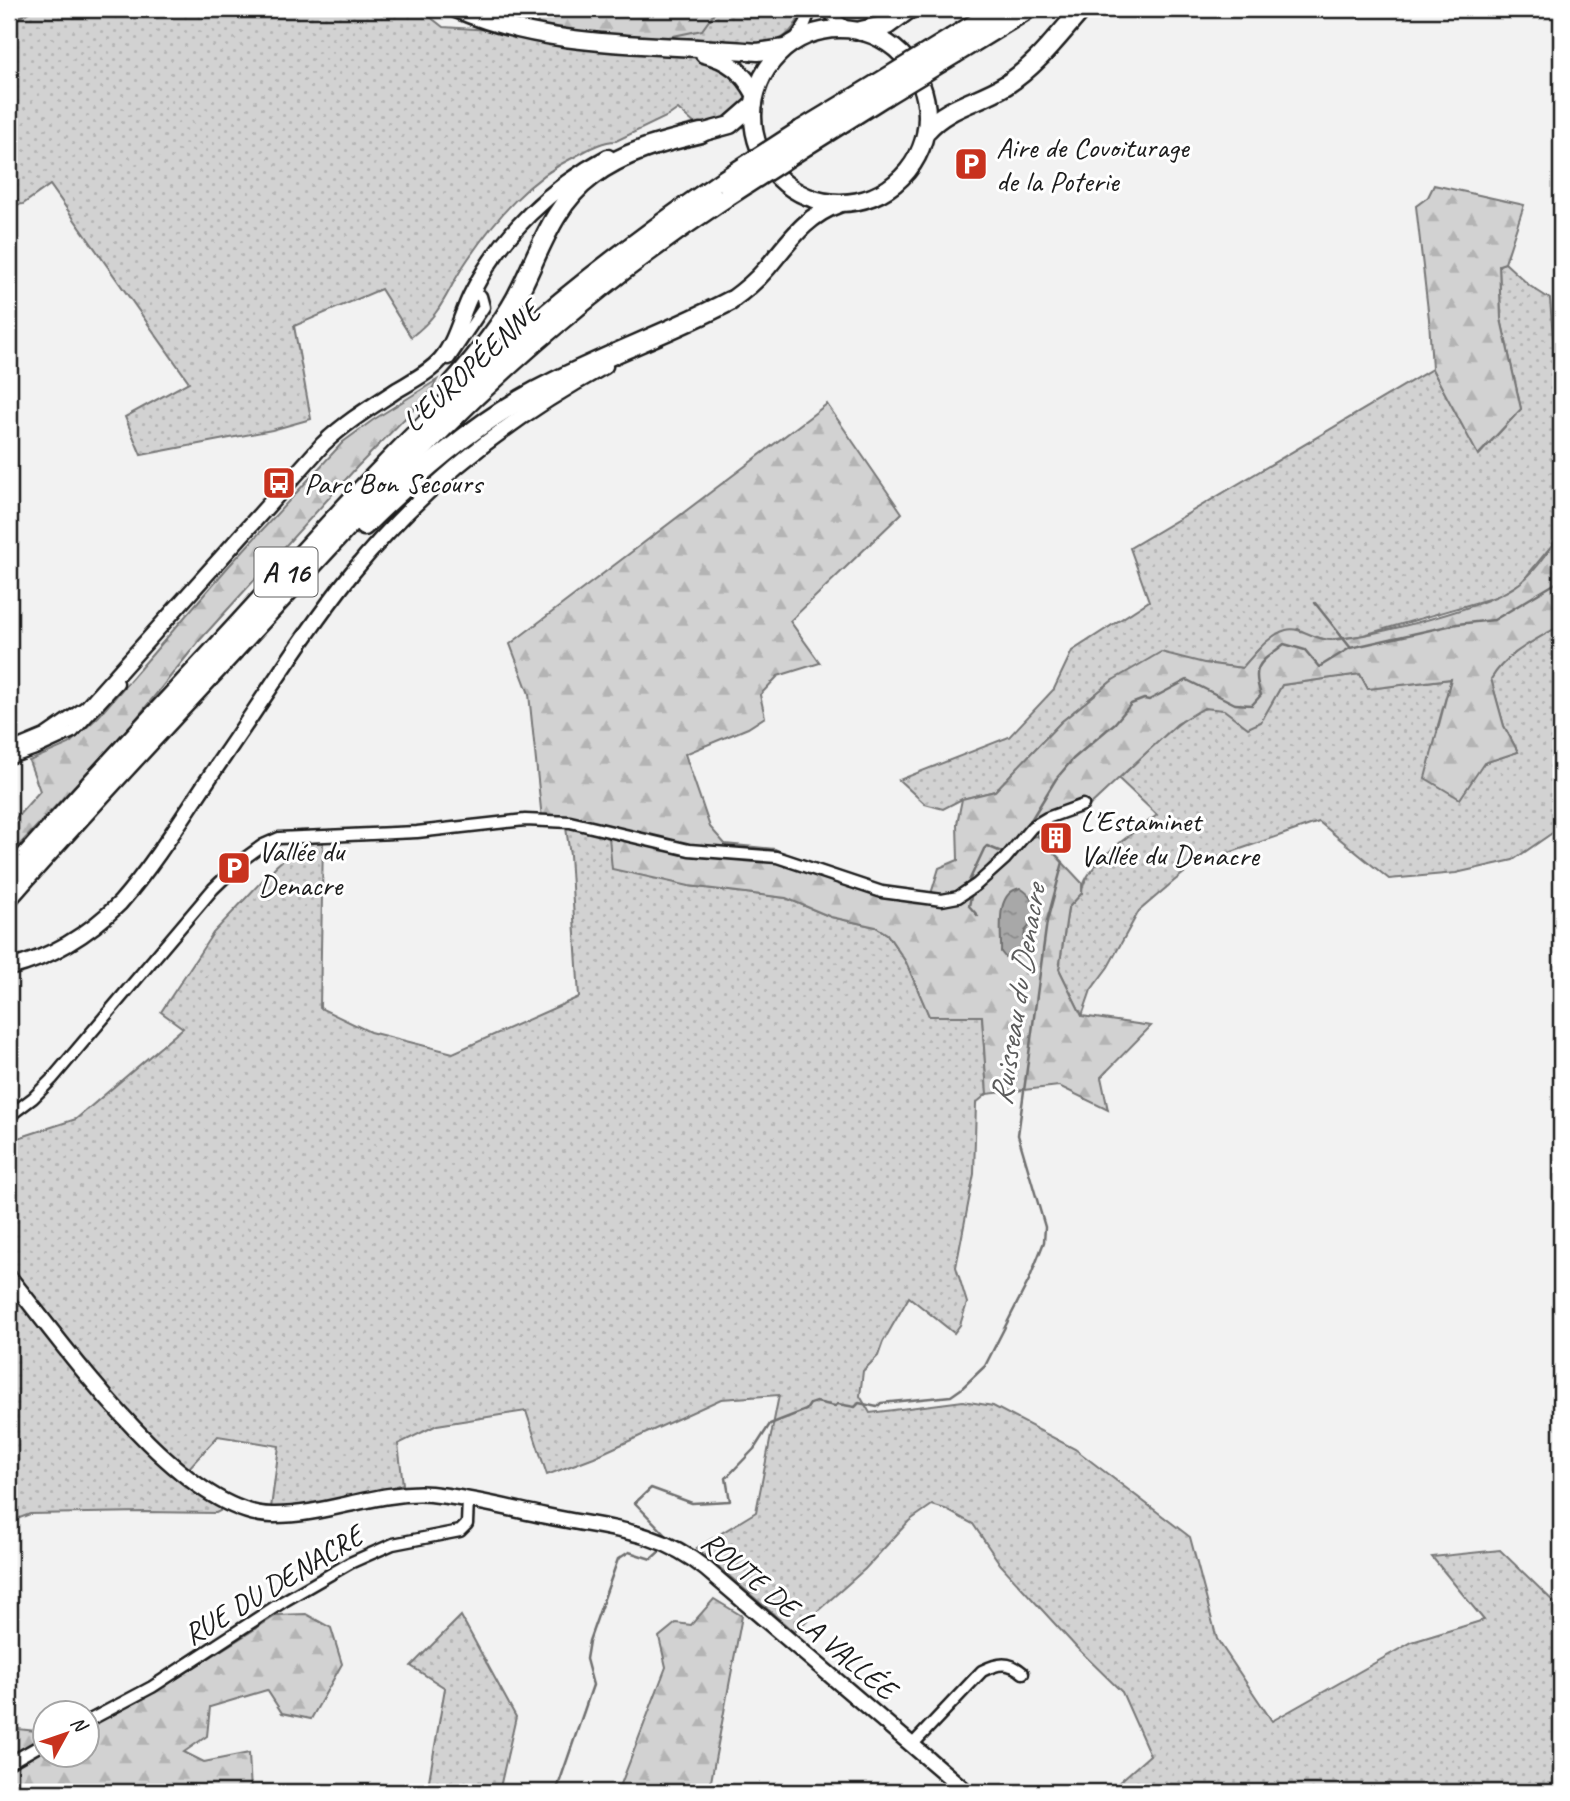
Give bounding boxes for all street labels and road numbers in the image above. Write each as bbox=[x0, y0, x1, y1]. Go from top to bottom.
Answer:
street label: L'EUROPÉENNE bbox=[394, 290, 551, 440]
road number: A 16 bbox=[254, 548, 318, 596]
street label: RUE DU DENACRE bbox=[176, 1515, 373, 1653]
street label: ROUTE DE LA VALLÉE bbox=[694, 1522, 907, 1710]

